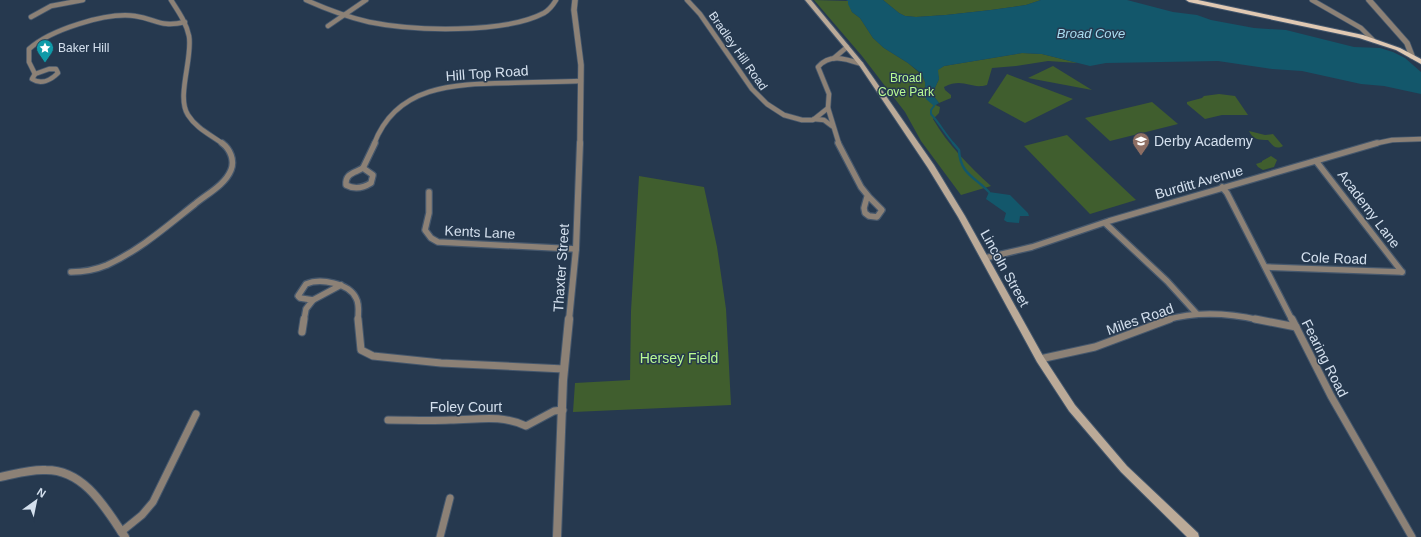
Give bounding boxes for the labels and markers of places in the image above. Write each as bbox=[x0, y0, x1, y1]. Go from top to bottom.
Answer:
place icon: Baker Hill bbox=[35, 38, 55, 63]
place label: Baker Hill bbox=[58, 41, 109, 55]
school or university icon: Derby Academy bbox=[1131, 131, 1151, 156]
place label: Derby Academy bbox=[1154, 133, 1253, 149]

